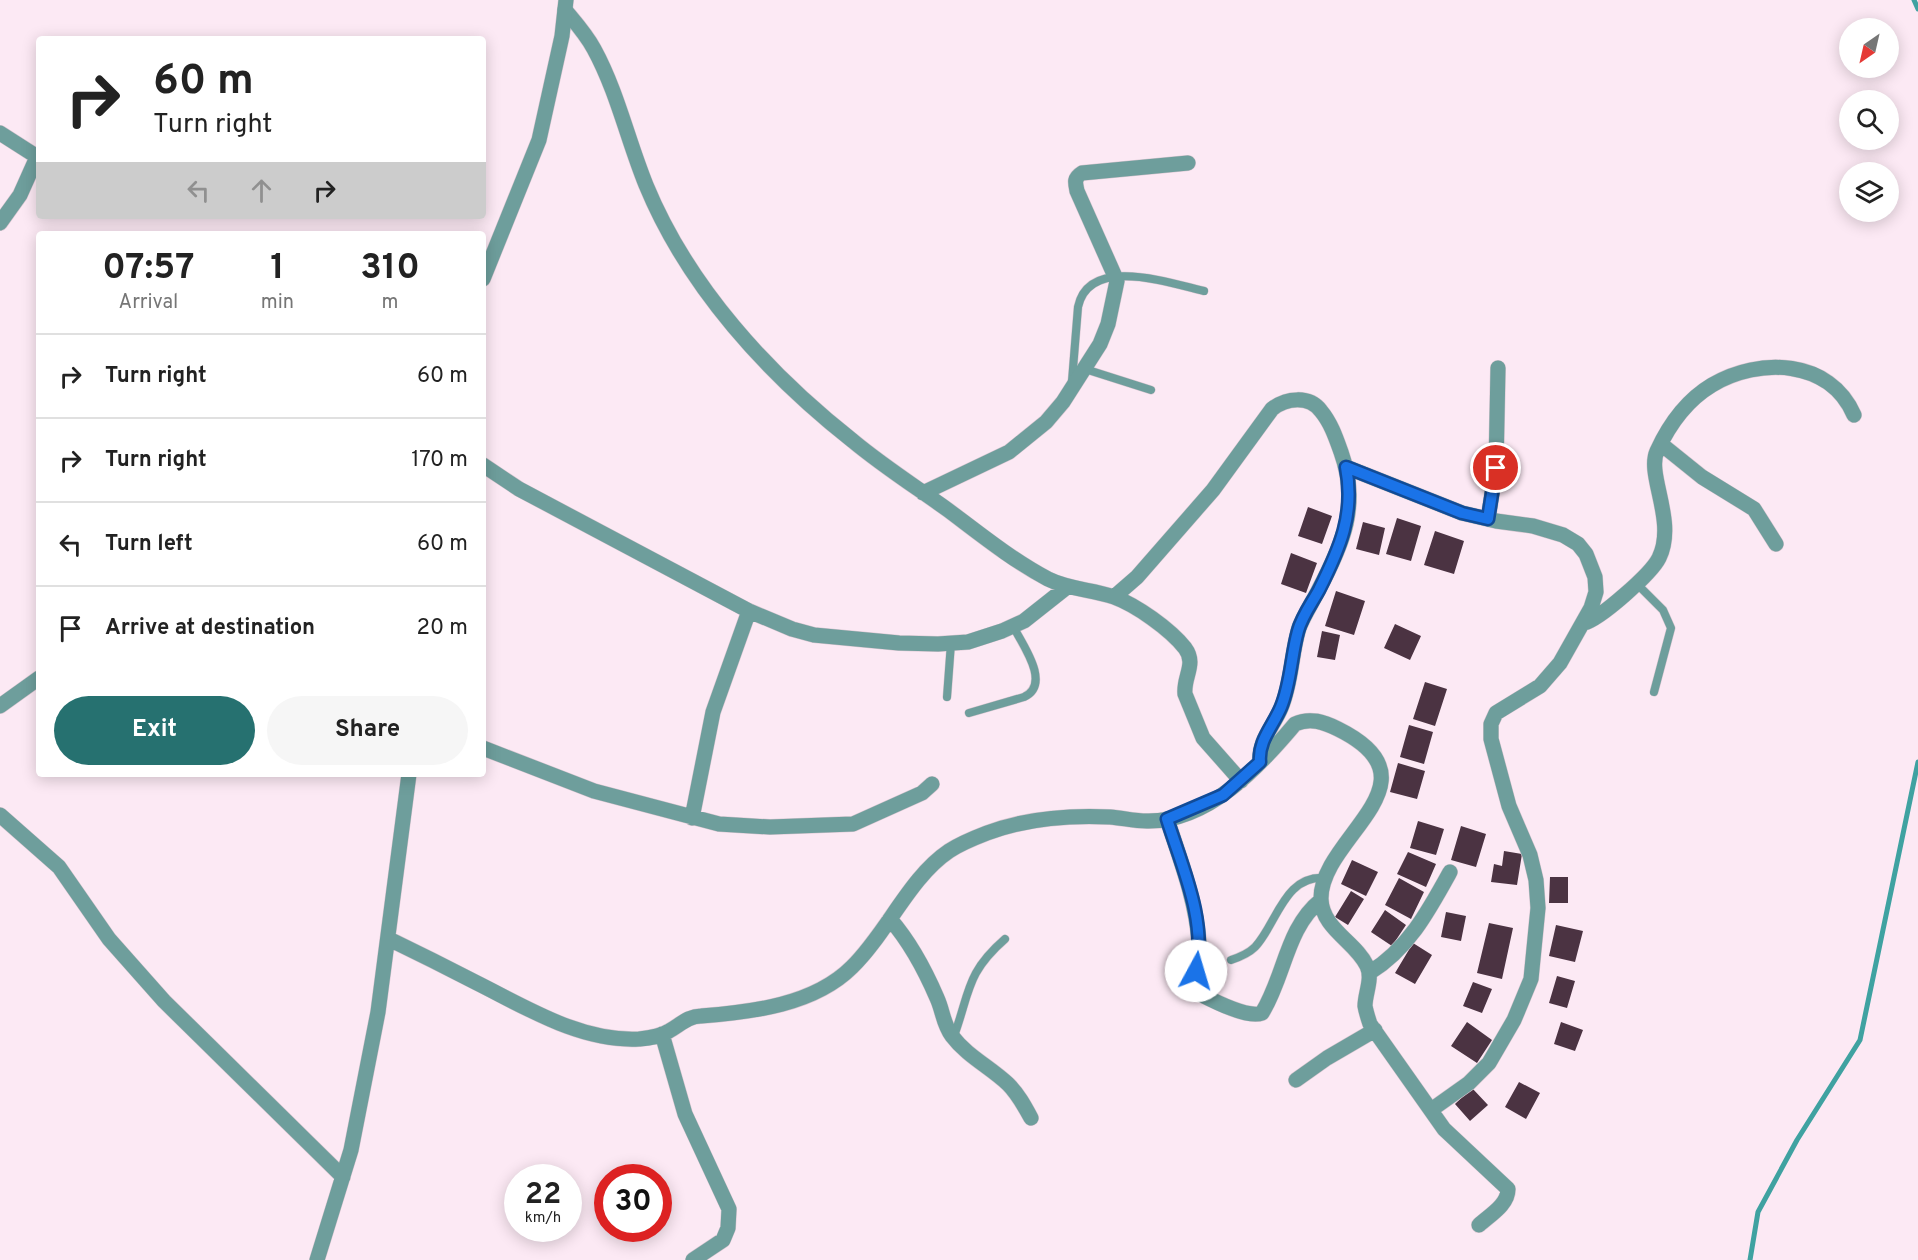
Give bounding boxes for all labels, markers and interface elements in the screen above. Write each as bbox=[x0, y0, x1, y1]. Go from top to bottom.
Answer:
north arrow bbox=[1839, 18, 1899, 78]
map controls bbox=[1839, 18, 1899, 222]
text: 60 m bbox=[153, 56, 254, 109]
icon: right bbox=[54, 60, 132, 138]
button: search bbox=[1839, 90, 1899, 150]
text: Turn right bbox=[153, 108, 272, 142]
button: layers bbox=[1839, 162, 1899, 222]
icon: left bbox=[182, 174, 215, 207]
icon: ahead bbox=[245, 174, 278, 207]
icon: right bbox=[308, 174, 341, 207]
text: 07:57 bbox=[102, 246, 195, 292]
text: 1 bbox=[270, 246, 285, 292]
text: 310 bbox=[360, 246, 420, 292]
text: Arrival bbox=[119, 290, 178, 316]
text: min bbox=[261, 290, 294, 316]
text: m bbox=[382, 290, 399, 316]
icon: right bbox=[54, 360, 87, 393]
text: Turn right bbox=[105, 363, 207, 390]
text: 60 m bbox=[417, 363, 468, 390]
pin bbox=[1470, 442, 1521, 493]
icon: right bbox=[54, 444, 87, 477]
text: Turn right bbox=[105, 447, 207, 474]
text: 170 m bbox=[411, 447, 468, 474]
icon: arrive bbox=[1479, 451, 1512, 484]
icon: left bbox=[54, 528, 87, 561]
text: Turn left bbox=[105, 531, 193, 558]
text: 60 m bbox=[417, 531, 468, 558]
icon: arrive bbox=[54, 612, 87, 645]
text: Arrive at destination bbox=[105, 615, 315, 642]
text: 20 m bbox=[417, 615, 468, 642]
button: Exit bbox=[54, 696, 255, 765]
button: Share bbox=[267, 696, 468, 765]
position arrow bbox=[1164, 939, 1228, 1003]
speed limit sign: 30 bbox=[594, 1164, 672, 1242]
text: 22 bbox=[525, 1177, 561, 1214]
text: km/h bbox=[525, 1209, 561, 1228]

